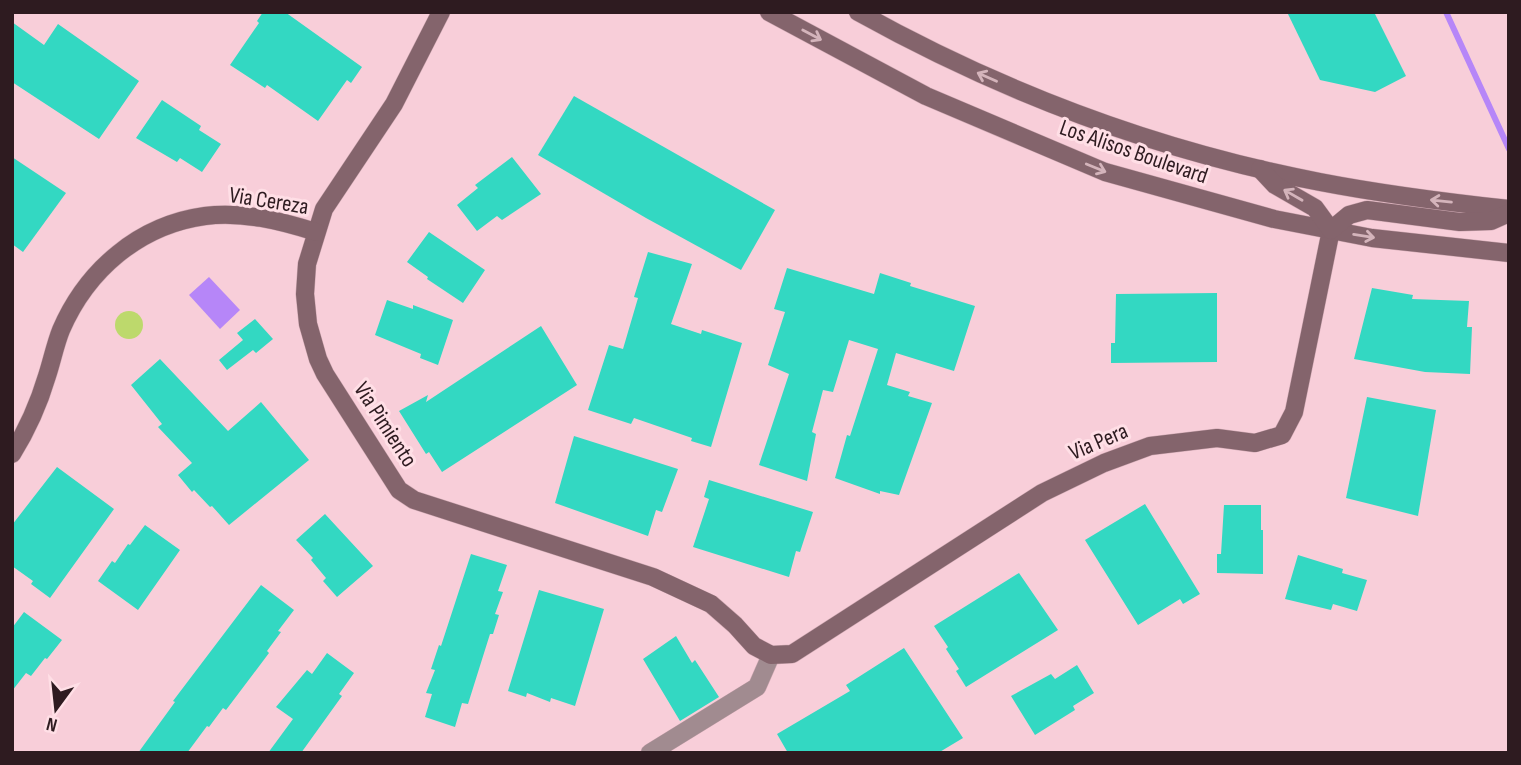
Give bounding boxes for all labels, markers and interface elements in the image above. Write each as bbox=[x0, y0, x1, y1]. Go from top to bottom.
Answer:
one-way arrow bbox=[801, 28, 821, 42]
one-way arrow bbox=[977, 70, 998, 83]
street label: Los Alisos Boulevard bbox=[1056, 114, 1211, 190]
one-way arrow bbox=[1085, 163, 1106, 176]
street label: Via Cereza bbox=[227, 181, 311, 221]
one-way arrow bbox=[1284, 188, 1304, 202]
one-way arrow bbox=[1430, 195, 1453, 208]
one-way arrow bbox=[1352, 230, 1375, 243]
street label: Via Pimiento bbox=[347, 377, 423, 472]
street label: Via Pera bbox=[1065, 417, 1132, 467]
north arrow bbox=[21, 674, 91, 744]
text: N bbox=[44, 712, 60, 736]

